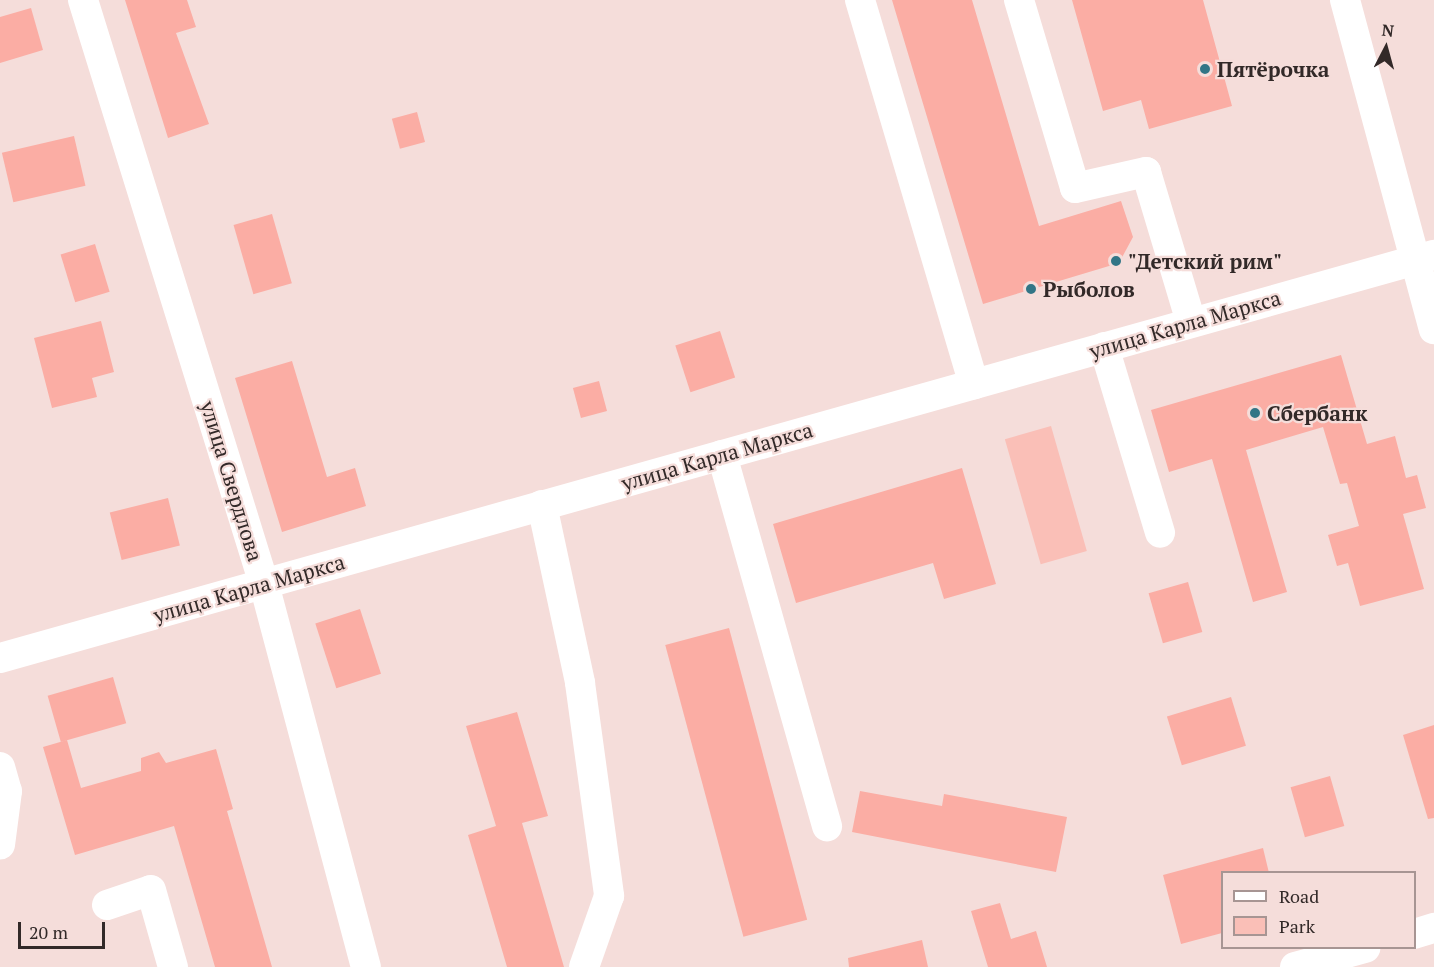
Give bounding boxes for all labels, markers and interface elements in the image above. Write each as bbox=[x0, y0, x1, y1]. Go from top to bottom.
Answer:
north arrow bbox=[1356, 18, 1416, 78]
text: N bbox=[1381, 19, 1395, 42]
place label: Пятёрочка bbox=[1217, 56, 1330, 82]
marker: Пятёрочка bbox=[1198, 62, 1212, 76]
place label: "Детский рим" bbox=[1128, 248, 1282, 274]
marker: "Детский рим" bbox=[1109, 254, 1123, 268]
place label: Рыболов bbox=[1043, 276, 1135, 302]
marker: Рыболов bbox=[1024, 282, 1038, 296]
street label: улица Карла Маркса bbox=[1086, 285, 1284, 363]
street label: улица Свердлова bbox=[196, 398, 268, 564]
place label: Сбербанк bbox=[1267, 400, 1367, 426]
marker: Сбербанк bbox=[1248, 406, 1262, 420]
street label: улица Карла Маркса bbox=[618, 417, 816, 495]
street label: улица Карла Маркса bbox=[150, 549, 348, 627]
legend bbox=[1221, 871, 1416, 949]
text: Road bbox=[1279, 884, 1319, 908]
scale bar bbox=[21, 910, 108, 948]
text: Park bbox=[1279, 914, 1315, 938]
text: 20 m bbox=[29, 920, 68, 944]

